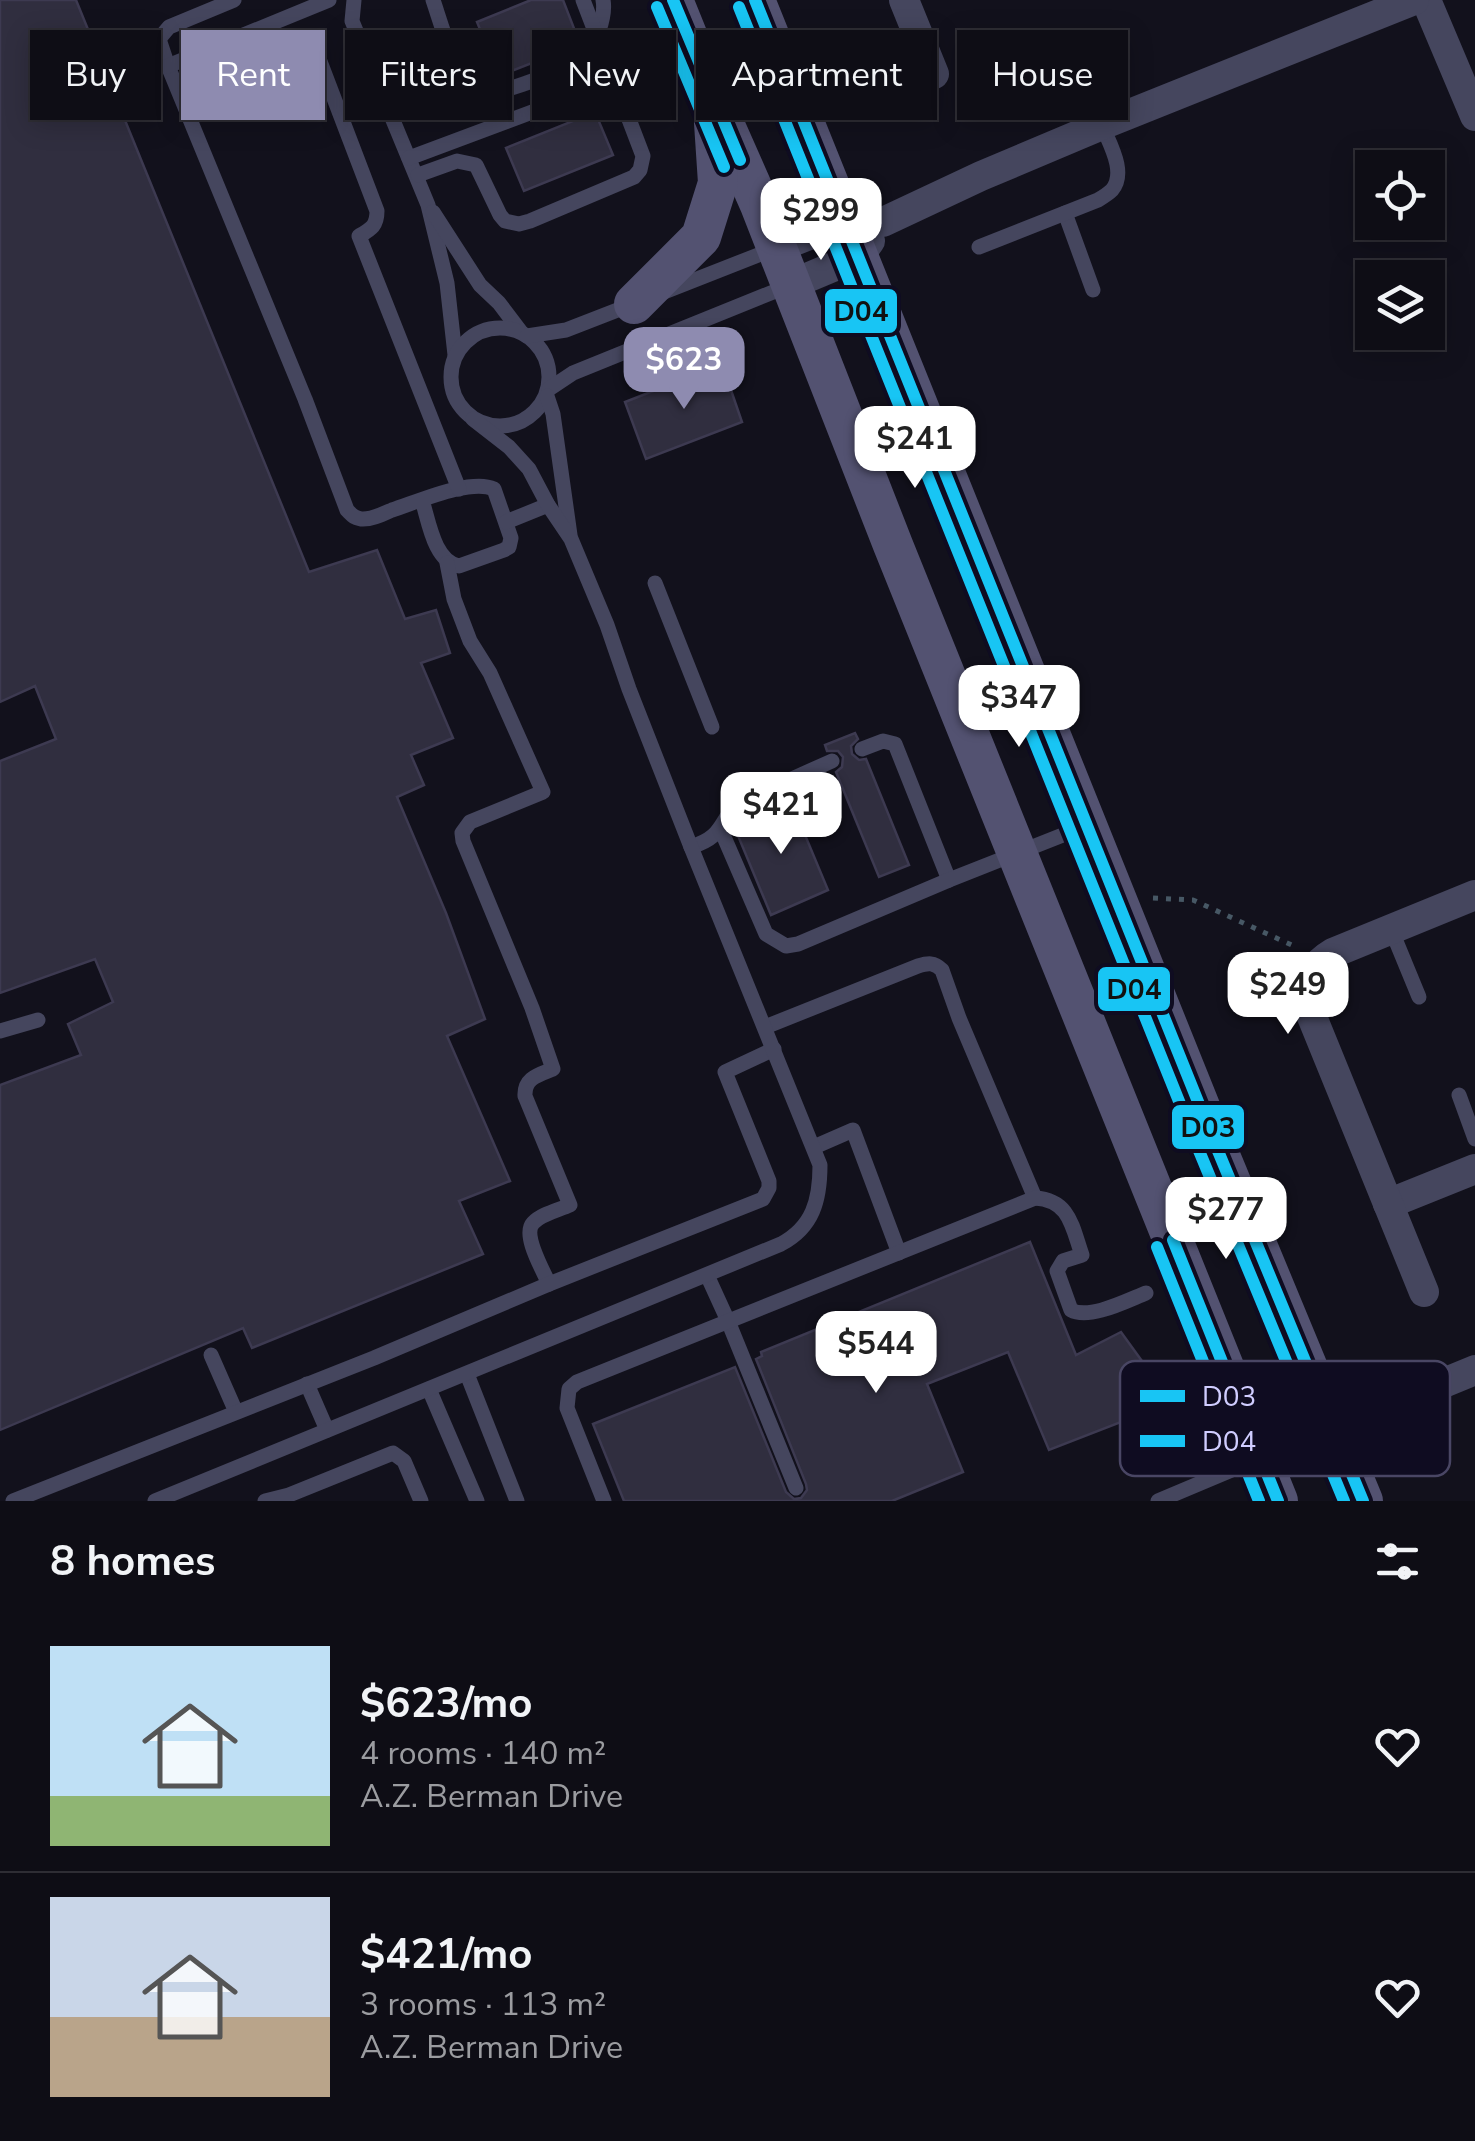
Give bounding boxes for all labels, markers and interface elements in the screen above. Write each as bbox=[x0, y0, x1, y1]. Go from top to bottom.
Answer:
chip: Buy bbox=[30, 30, 161, 120]
chip: Rent bbox=[181, 30, 325, 120]
chip: Filters bbox=[345, 30, 512, 120]
chip: New bbox=[532, 30, 676, 120]
chip: Apartment bbox=[696, 30, 937, 120]
chip: House bbox=[957, 30, 1128, 120]
map controls bbox=[1355, 150, 1445, 350]
button: locate bbox=[1355, 150, 1445, 240]
pin: $299 bbox=[762, 178, 880, 263]
text: $299 bbox=[783, 189, 859, 232]
button: layers bbox=[1355, 260, 1445, 350]
line badge: D04 bbox=[823, 287, 899, 335]
text: D04 bbox=[834, 293, 889, 331]
pin: $623 bbox=[625, 327, 743, 412]
text: $623 bbox=[646, 338, 722, 381]
pin: $241 bbox=[856, 406, 974, 491]
text: $241 bbox=[877, 417, 953, 460]
pin: $347 bbox=[960, 665, 1078, 750]
text: $347 bbox=[981, 676, 1057, 719]
pin: $421 bbox=[722, 772, 840, 857]
text: $421 bbox=[743, 783, 819, 826]
pin: $249 bbox=[1229, 952, 1347, 1037]
text: $249 bbox=[1250, 963, 1326, 1006]
line badge: D04 bbox=[1096, 965, 1172, 1013]
text: D04 bbox=[1107, 971, 1162, 1009]
line badge: D03 bbox=[1170, 1103, 1246, 1151]
text: D03 bbox=[1181, 1109, 1235, 1147]
pin: $277 bbox=[1167, 1177, 1285, 1262]
text: $277 bbox=[1188, 1188, 1264, 1231]
pin: $544 bbox=[817, 1311, 935, 1396]
text: $544 bbox=[838, 1322, 914, 1365]
legend bbox=[1120, 1361, 1450, 1476]
text: D03 bbox=[1202, 1378, 1256, 1416]
text: D04 bbox=[1202, 1423, 1256, 1461]
text: 8 homes bbox=[50, 1533, 215, 1590]
icon: filters bbox=[1370, 1534, 1425, 1589]
text: $623/mo bbox=[360, 1675, 532, 1732]
icon: home bbox=[130, 1686, 250, 1806]
icon: heart bbox=[1370, 1719, 1425, 1774]
text: 4 rooms · 140 m² bbox=[360, 1732, 606, 1775]
text: A.Z. Berman Drive bbox=[360, 1775, 623, 1818]
text: $421/mo bbox=[360, 1926, 532, 1983]
icon: home bbox=[130, 1937, 250, 2057]
icon: heart bbox=[1370, 1970, 1425, 2025]
text: 3 rooms · 113 m² bbox=[360, 1983, 606, 2026]
text: A.Z. Berman Drive bbox=[360, 2026, 623, 2069]

